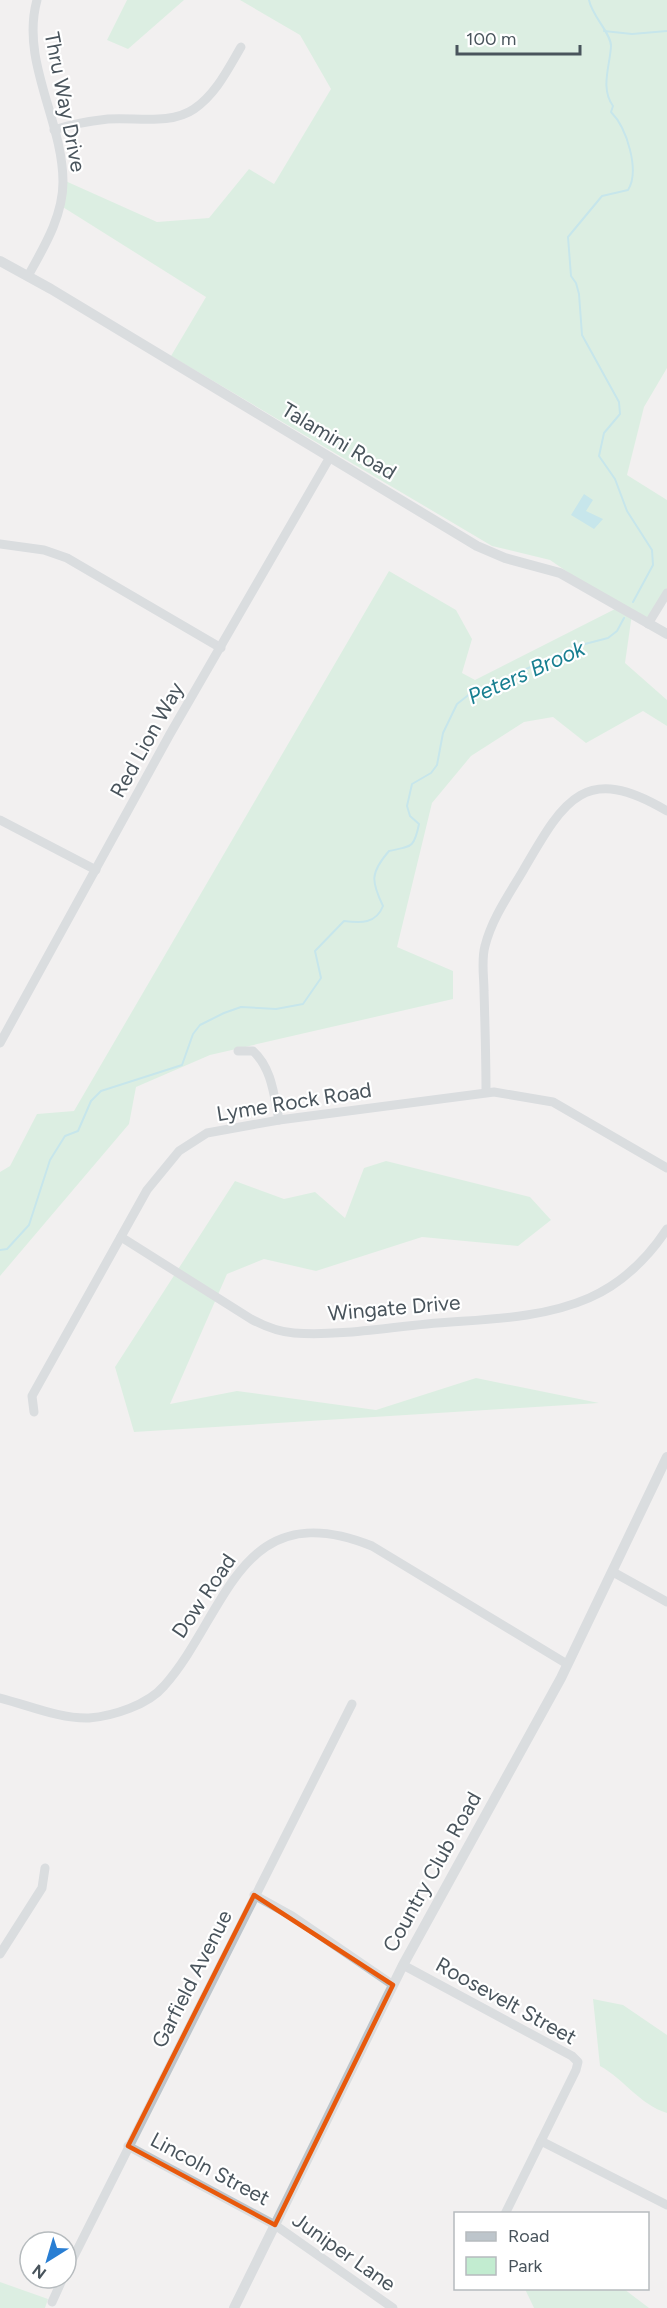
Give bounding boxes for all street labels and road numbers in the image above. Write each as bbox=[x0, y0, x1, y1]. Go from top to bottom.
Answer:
street label: Thru Way Drive bbox=[40, 30, 91, 174]
street label: Talamini Road bbox=[277, 397, 401, 485]
street label: Red Lion Way bbox=[105, 678, 188, 802]
street label: Lyme Rock Road bbox=[215, 1077, 373, 1126]
street label: Wingate Drive bbox=[327, 1289, 461, 1326]
street label: Dow Road bbox=[166, 1549, 241, 1643]
street label: Country Club Road bbox=[377, 1787, 486, 1956]
street label: Garfield Avenue bbox=[146, 1906, 237, 2052]
street label: Roosevelt Street bbox=[431, 1952, 581, 2050]
street label: Lincoln Street bbox=[146, 2127, 274, 2210]
street label: Juniper Lane bbox=[288, 2207, 401, 2296]

